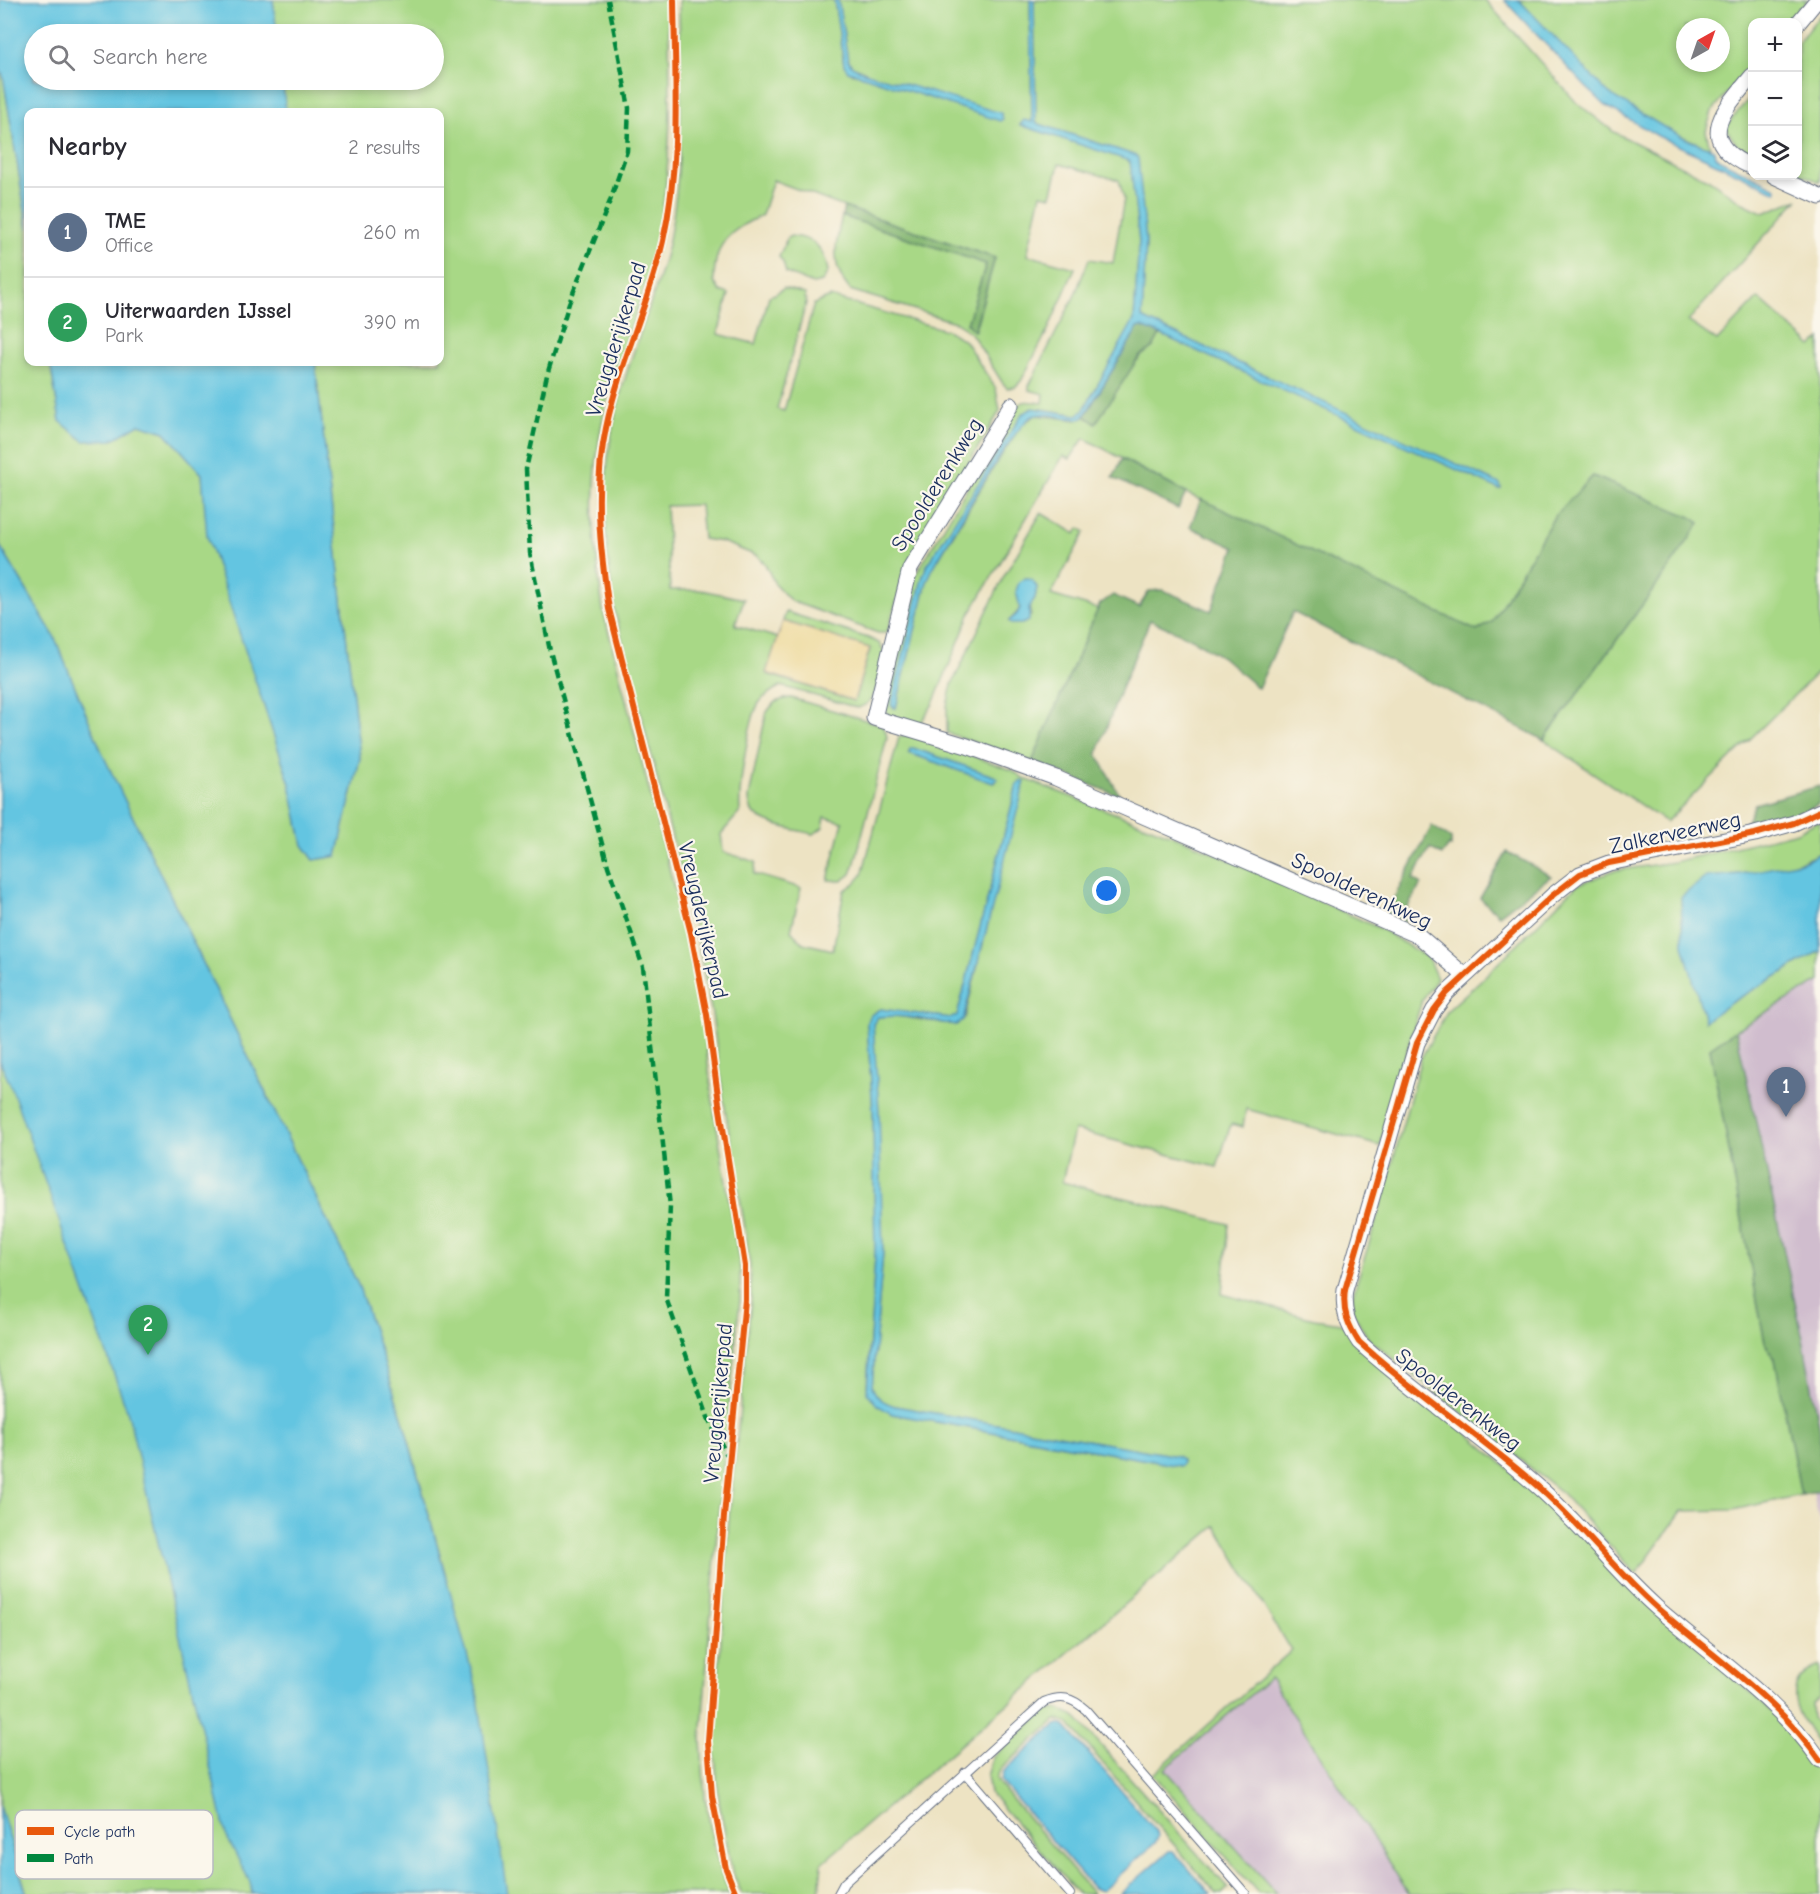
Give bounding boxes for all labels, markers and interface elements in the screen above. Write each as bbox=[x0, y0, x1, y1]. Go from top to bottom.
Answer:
north arrow bbox=[1676, 18, 1730, 72]
map controls bbox=[1748, 18, 1802, 180]
button: + bbox=[1748, 18, 1802, 72]
search box bbox=[24, 24, 444, 90]
icon: search bbox=[45, 41, 78, 74]
text: Search here bbox=[93, 44, 208, 70]
button: − bbox=[1748, 72, 1802, 126]
button: layers bbox=[1748, 126, 1802, 180]
text: Nearby bbox=[48, 132, 127, 162]
text: 2 results bbox=[348, 136, 420, 159]
text: TME bbox=[105, 208, 146, 234]
text: 1 bbox=[64, 221, 71, 244]
text: 260 m bbox=[363, 221, 420, 244]
text: Office bbox=[105, 234, 153, 257]
street label: Vreugderijkerpad bbox=[580, 259, 652, 420]
text: Uiterwaarden IJssel bbox=[105, 298, 292, 324]
text: 2 bbox=[63, 311, 72, 334]
text: 390 m bbox=[364, 311, 420, 334]
text: Park bbox=[105, 324, 143, 347]
street label: Spoolderenkweg bbox=[885, 413, 988, 556]
street label: Zalkerveerweg bbox=[1607, 806, 1743, 860]
street label: Vreugderijkerpad bbox=[672, 839, 734, 1001]
street label: Spoolderenkweg bbox=[1287, 847, 1436, 935]
your location bbox=[1092, 876, 1121, 905]
pin: 1 bbox=[1766, 1068, 1806, 1117]
pin: 2 bbox=[128, 1306, 168, 1355]
street label: Vreugderijkerpad bbox=[698, 1322, 738, 1484]
street label: Spoolderenkweg bbox=[1390, 1343, 1526, 1457]
legend bbox=[15, 1810, 213, 1879]
text: Cycle path bbox=[64, 1823, 135, 1841]
text: Path bbox=[64, 1850, 94, 1868]

